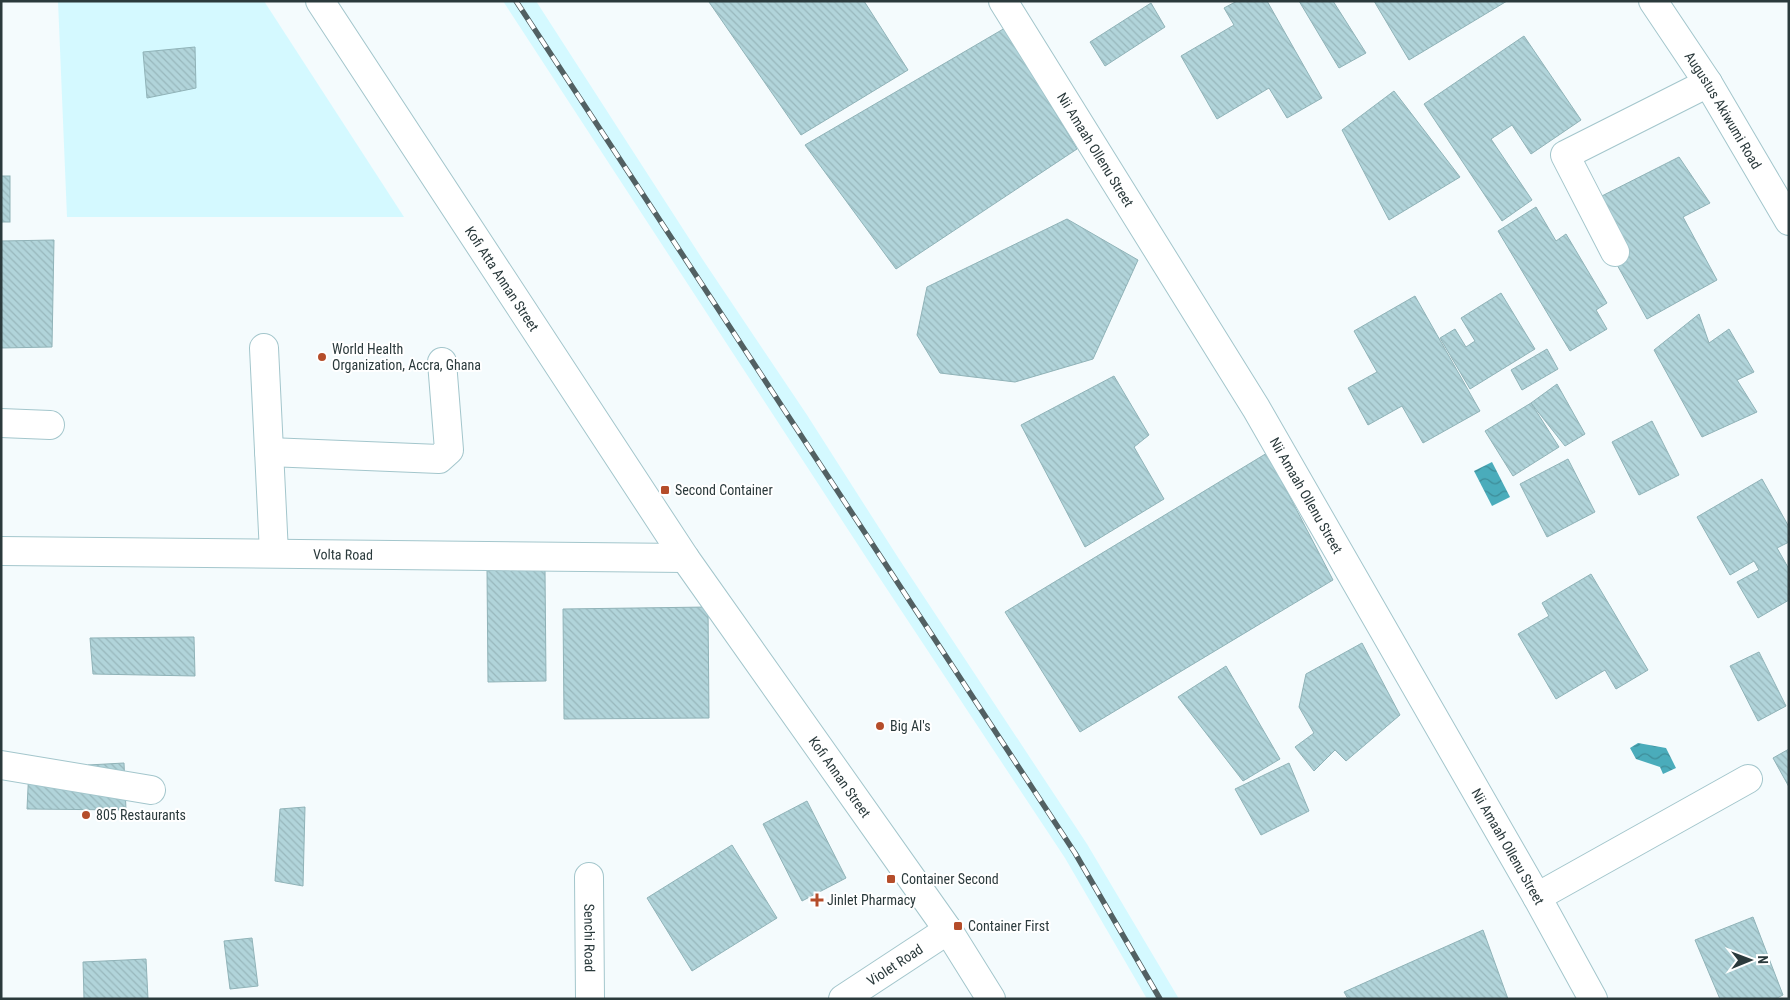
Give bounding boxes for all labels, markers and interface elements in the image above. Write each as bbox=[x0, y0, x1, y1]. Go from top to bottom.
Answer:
street label: Augustus Akiwumi Road bbox=[1681, 49, 1765, 172]
street label: Nii Amaah Ollenu Street bbox=[1054, 90, 1137, 210]
street label: Kofi Atta Annan Street bbox=[462, 223, 542, 334]
place label: World Health Organization, Accra, Ghana bbox=[332, 341, 481, 373]
marker: World Health Organization, Accra, Ghana bbox=[316, 351, 328, 363]
street label: Nii Amaah Ollenu Street bbox=[1267, 434, 1346, 556]
place label: Second Container bbox=[675, 482, 773, 498]
marker: Second Container bbox=[659, 484, 671, 496]
street label: Volta Road bbox=[313, 546, 373, 563]
place label: Big Al's bbox=[890, 718, 931, 734]
marker: Big Al's bbox=[874, 720, 886, 732]
street label: Kofi Annan Street bbox=[806, 733, 874, 821]
street label: Nii Amaah Ollenu Street bbox=[1468, 786, 1548, 907]
place label: 805 Restaurants bbox=[96, 807, 186, 823]
marker: 805 Restaurants bbox=[80, 809, 92, 821]
place label: Container Second bbox=[901, 871, 999, 887]
marker: Container Second bbox=[885, 873, 897, 885]
place label: Jinlet Pharmacy bbox=[827, 892, 916, 908]
marker: Jinlet Pharmacy bbox=[811, 894, 823, 906]
street label: Senchi Road bbox=[581, 904, 598, 972]
place label: Container First bbox=[968, 918, 1049, 934]
marker: Container First bbox=[952, 920, 964, 932]
north arrow bbox=[1725, 935, 1775, 985]
street label: Violet Road bbox=[864, 941, 926, 989]
text: N bbox=[1755, 955, 1771, 964]

